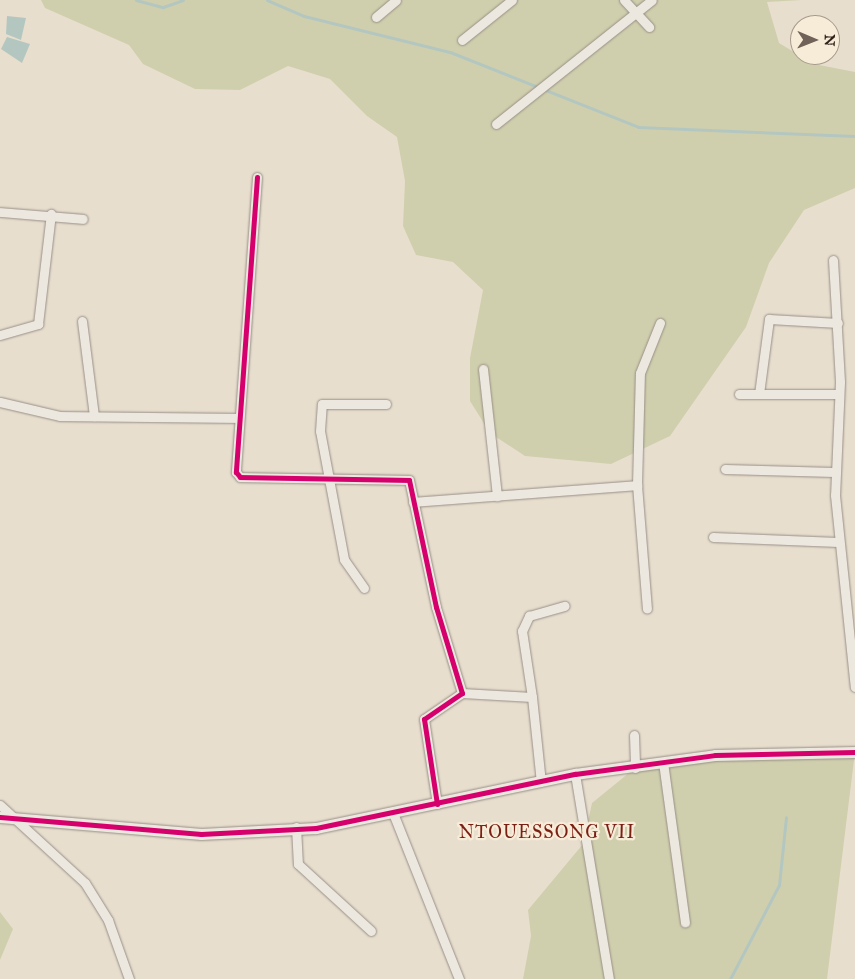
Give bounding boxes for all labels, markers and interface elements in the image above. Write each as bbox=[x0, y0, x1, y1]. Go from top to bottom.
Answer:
north arrow bbox=[790, 15, 840, 65]
text: N bbox=[821, 34, 838, 46]
district label: NTOUESSONG VII bbox=[457, 821, 637, 843]

